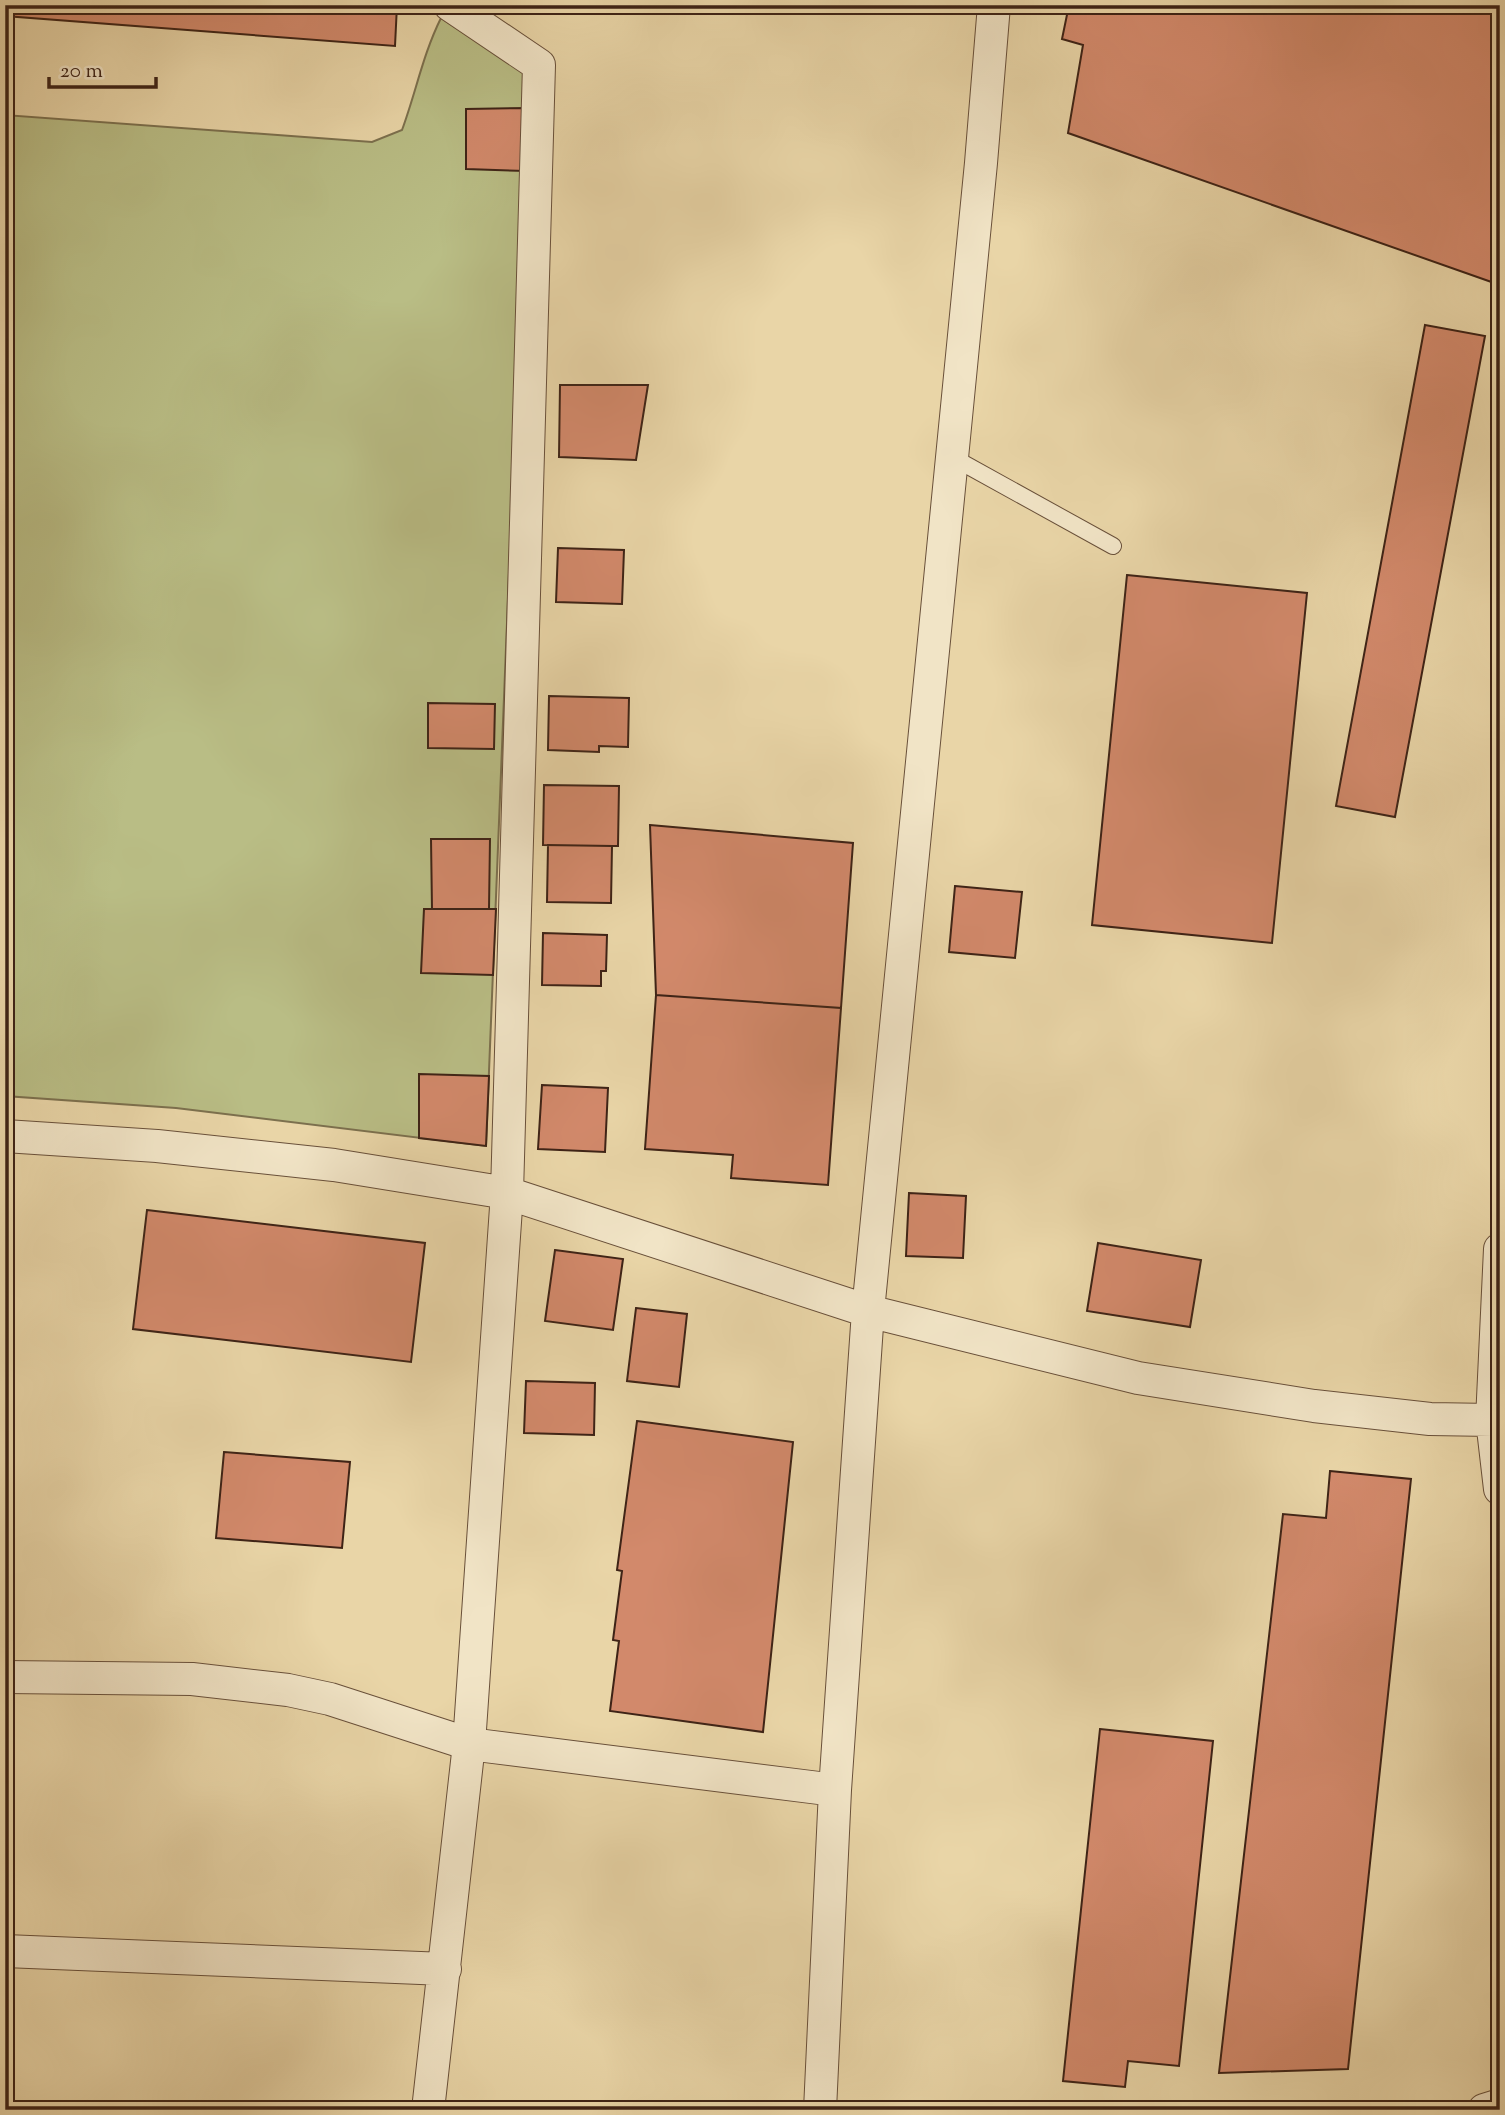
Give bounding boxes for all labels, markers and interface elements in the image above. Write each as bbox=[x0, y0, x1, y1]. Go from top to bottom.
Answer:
scale bar bbox=[49, 46, 156, 90]
text: 20 m bbox=[60, 57, 103, 87]

